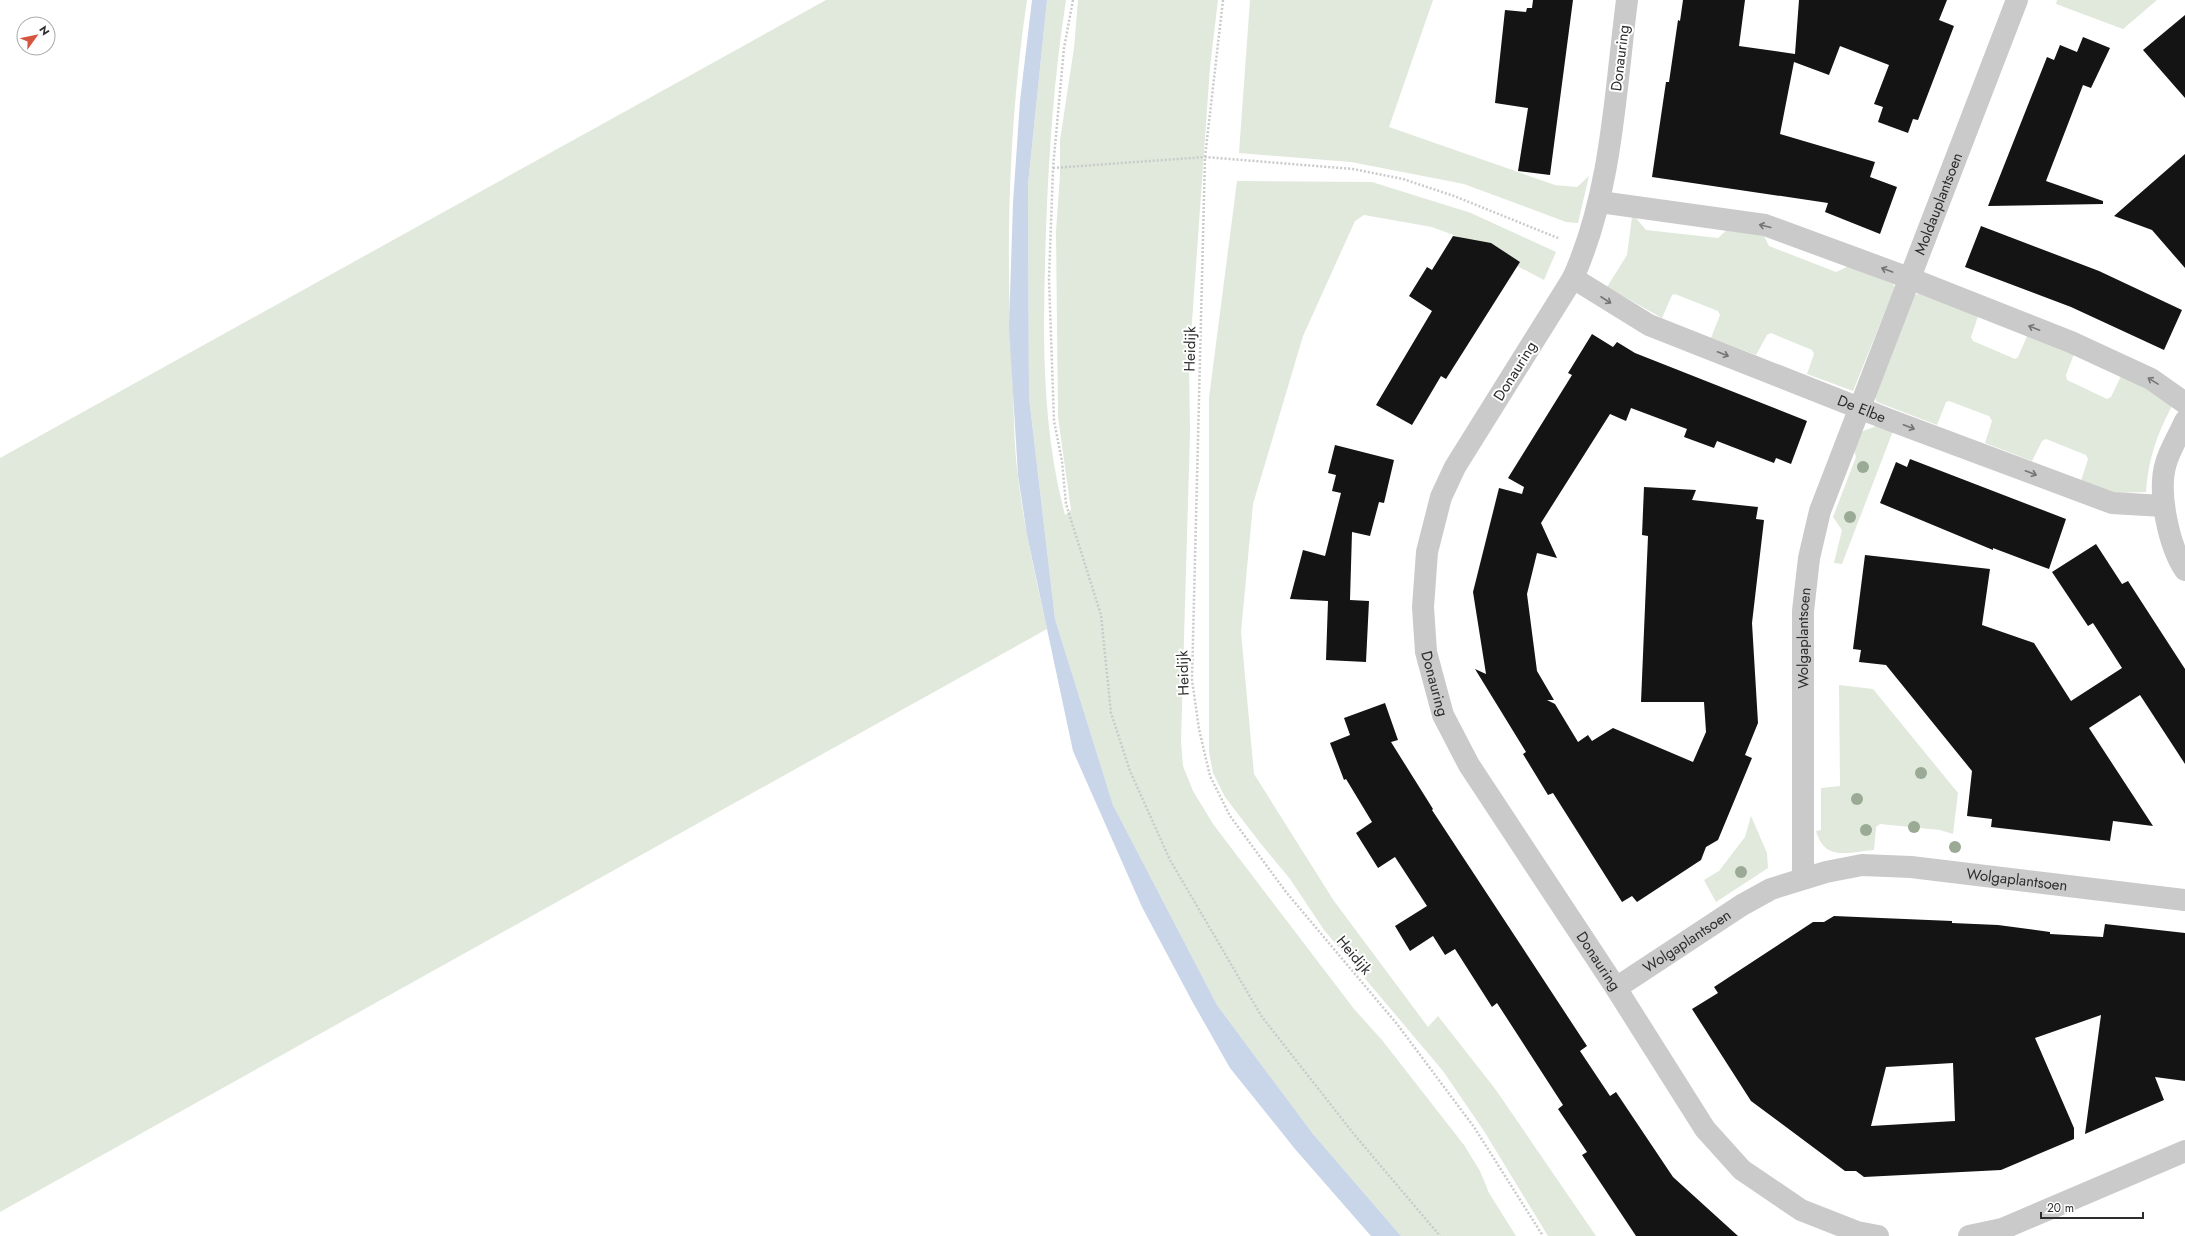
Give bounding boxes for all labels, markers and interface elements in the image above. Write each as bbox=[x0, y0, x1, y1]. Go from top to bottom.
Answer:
north arrow bbox=[16, 16, 56, 56]
text: N bbox=[35, 23, 53, 39]
street label: Donauring bbox=[1605, 23, 1635, 93]
street label: Moldauplantsoen bbox=[1909, 149, 1968, 258]
one-way arrow bbox=[1759, 221, 1772, 229]
one-way arrow bbox=[1882, 265, 1894, 273]
one-way arrow bbox=[1600, 296, 1612, 304]
one-way arrow bbox=[2029, 323, 2041, 331]
street label: Heidijk bbox=[1179, 326, 1201, 372]
street label: Donauring bbox=[1488, 337, 1542, 405]
one-way arrow bbox=[1717, 351, 1729, 359]
one-way arrow bbox=[2147, 376, 2159, 384]
street label: De Elbe bbox=[1834, 389, 1889, 429]
one-way arrow bbox=[1903, 424, 1915, 432]
one-way arrow bbox=[2024, 470, 2037, 477]
street label: Wolgaplantsoen bbox=[1792, 586, 1817, 689]
street label: Donauring bbox=[1415, 648, 1454, 719]
street label: Heidijk bbox=[1171, 650, 1195, 696]
street label: Wolgaplantsoen bbox=[1965, 863, 2069, 897]
street label: Wolgaplantsoen bbox=[1638, 904, 1736, 978]
street label: Donauring bbox=[1571, 927, 1626, 995]
street label: Heidijk bbox=[1331, 931, 1377, 980]
scale bar bbox=[2041, 1194, 2143, 1220]
text: 20 m bbox=[2047, 1199, 2074, 1217]

